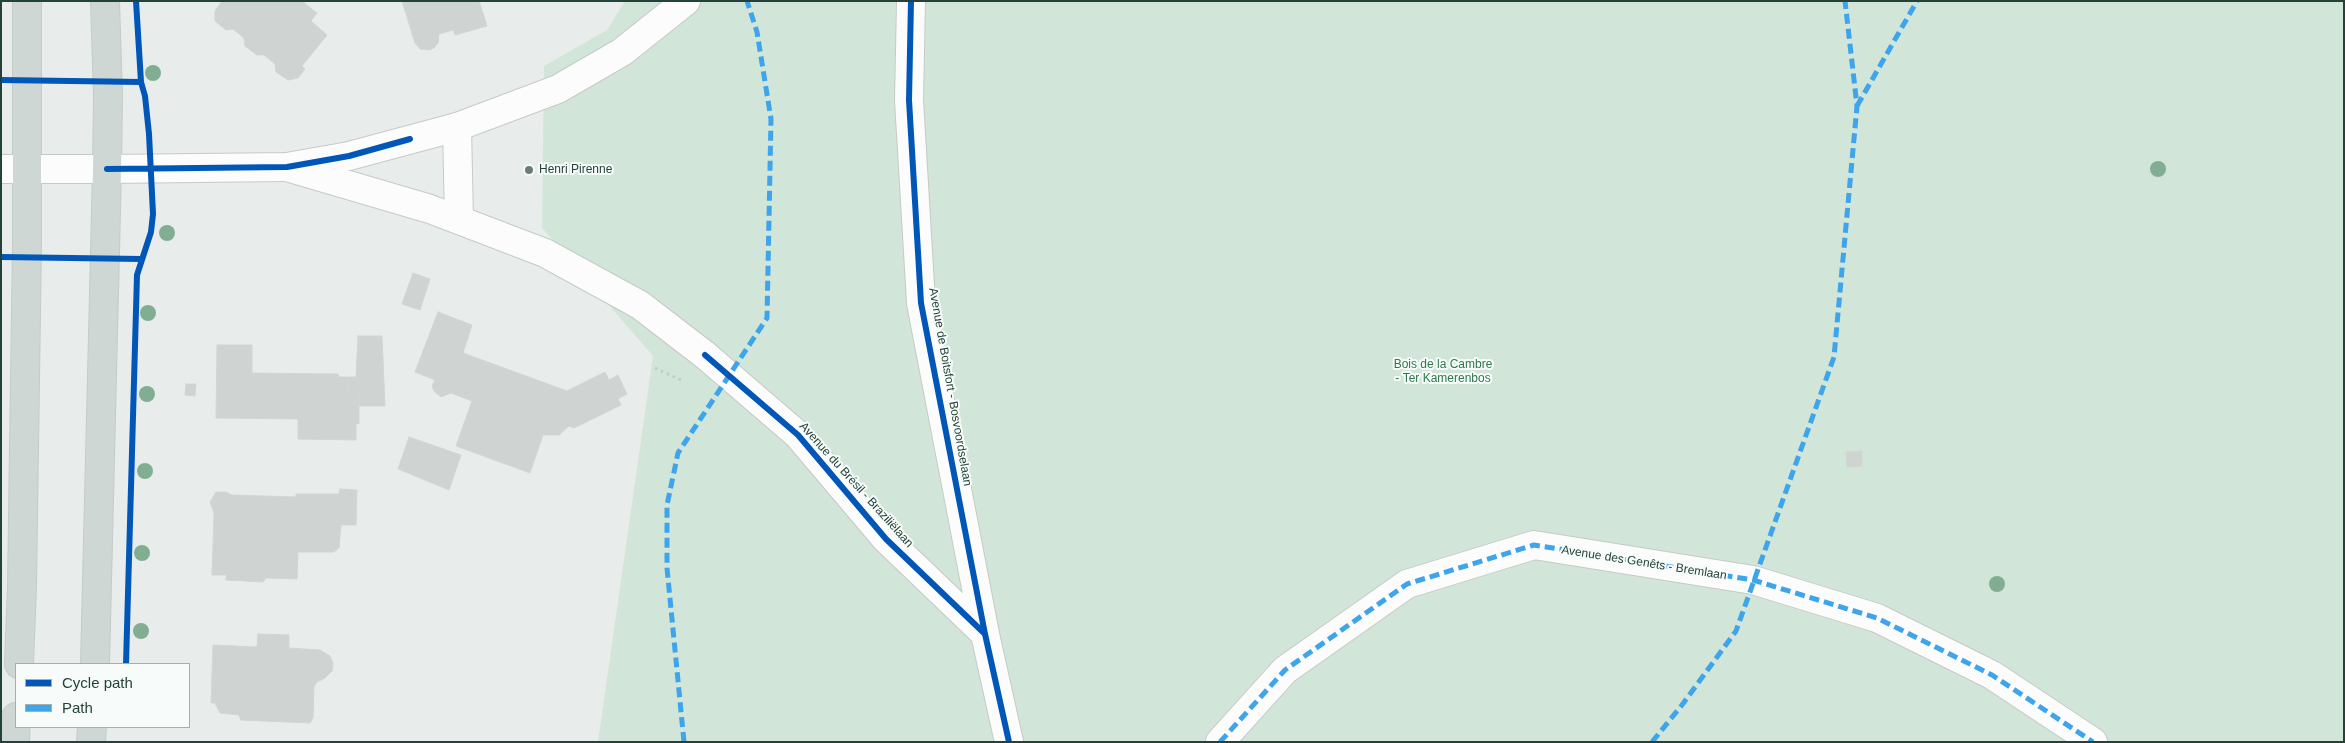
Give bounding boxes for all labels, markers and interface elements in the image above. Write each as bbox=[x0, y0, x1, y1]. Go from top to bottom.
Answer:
place label: Henri Pirenne bbox=[539, 163, 612, 177]
marker: Henri Pirenne bbox=[523, 164, 535, 176]
street label: Avenue de Boitsfort - Bosvoordselaan bbox=[925, 287, 975, 487]
park label: Bois de la Cambre - Ter Kamerenbos bbox=[1394, 358, 1492, 386]
street label: Avenue du Brésil - Braziliëlaan bbox=[796, 420, 916, 550]
street label: Avenue des Genêts - Bremlaan bbox=[1560, 543, 1728, 583]
legend bbox=[15, 663, 190, 728]
text: Cycle path bbox=[62, 674, 133, 691]
text: Path bbox=[62, 699, 93, 716]

